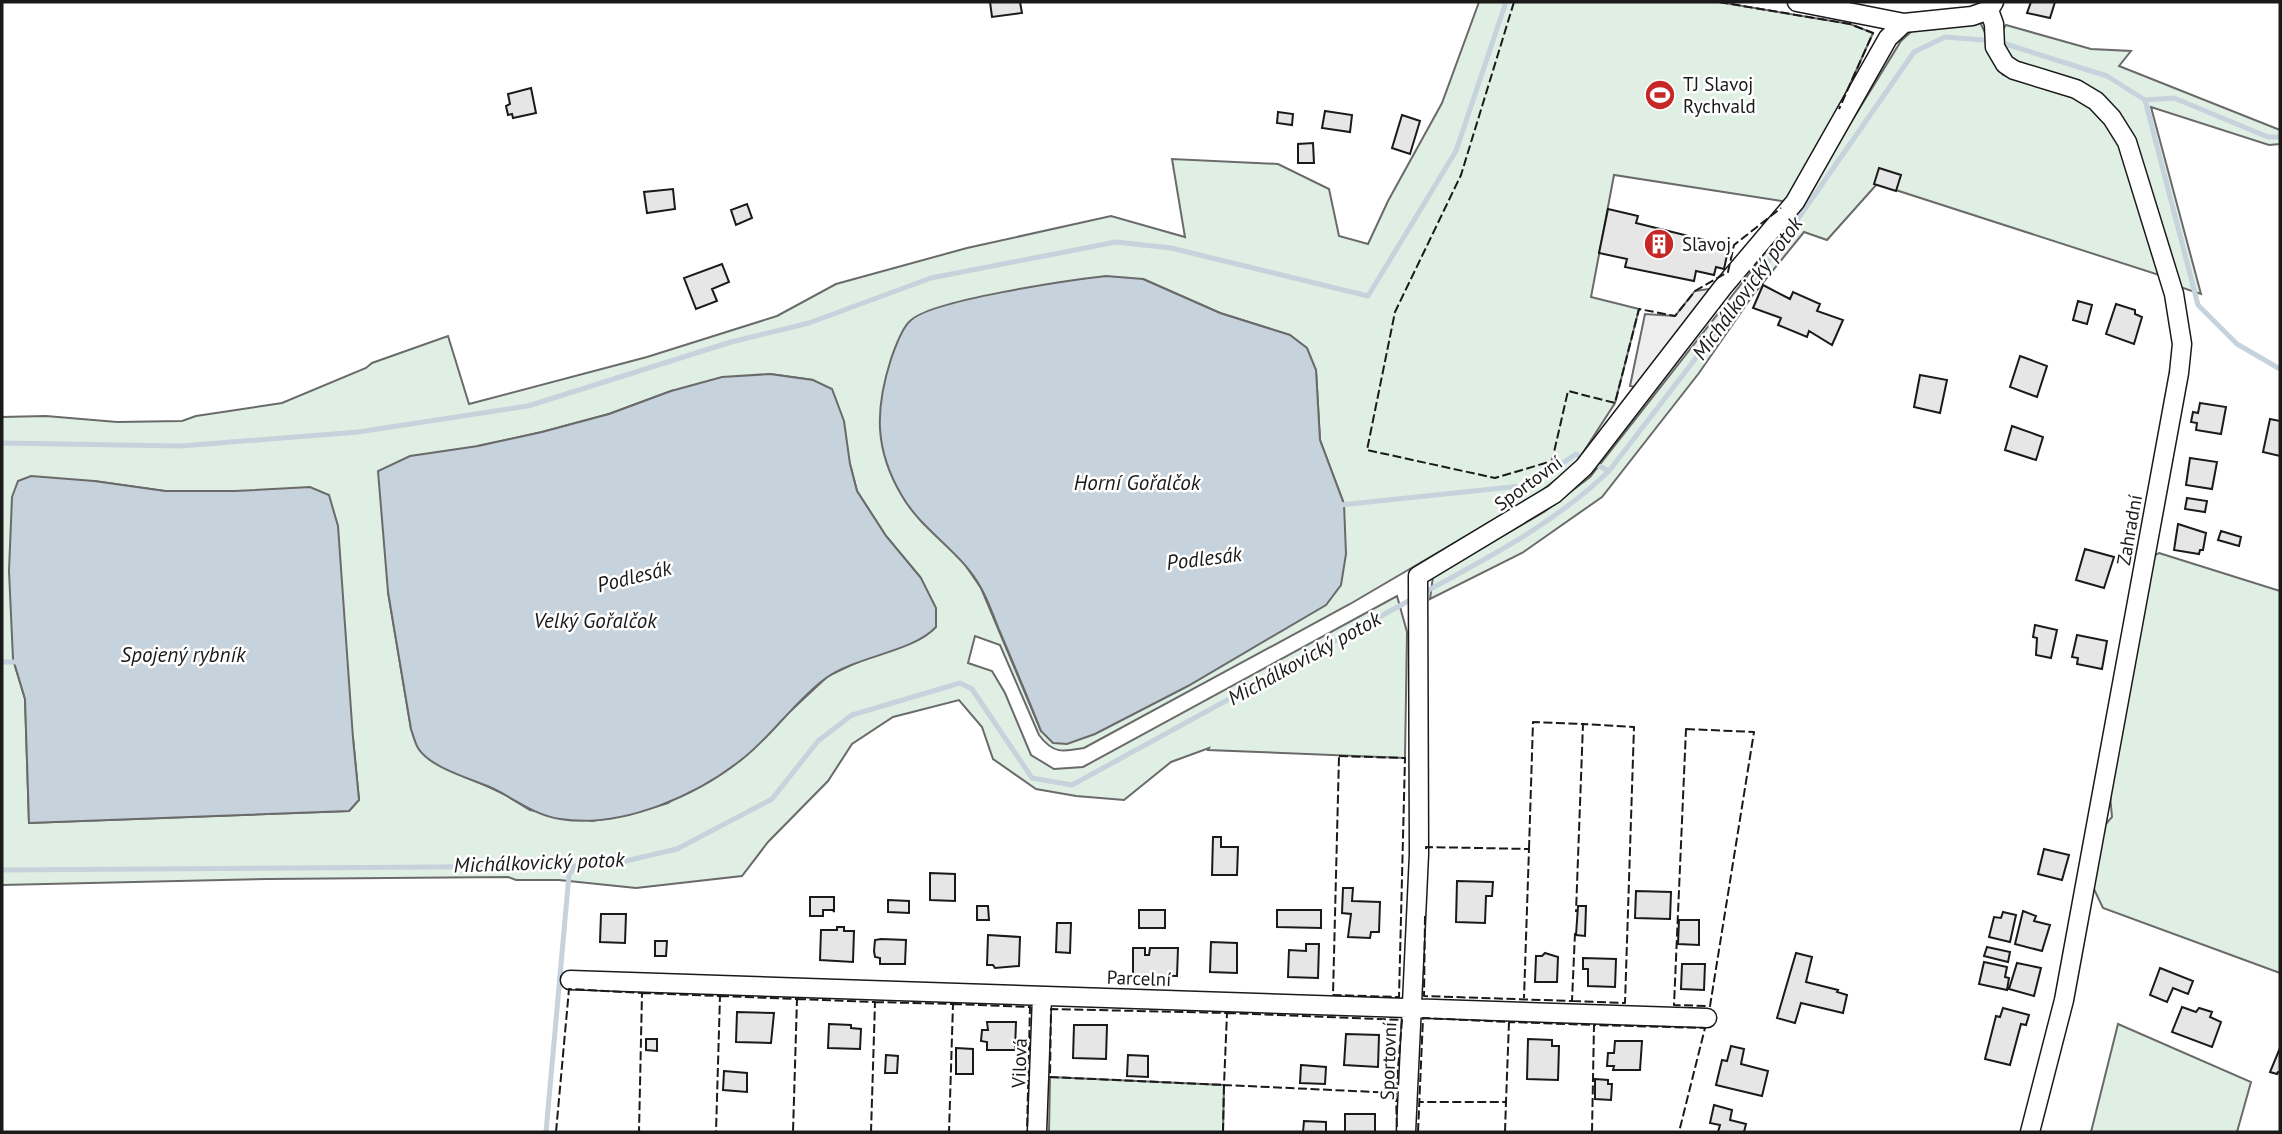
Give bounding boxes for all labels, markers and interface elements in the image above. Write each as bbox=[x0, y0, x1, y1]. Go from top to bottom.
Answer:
place label: TJ Slavoj Rychvald bbox=[1683, 72, 1756, 118]
sports icon: TJ Slavoj Rychvald bbox=[1643, 78, 1677, 112]
water label: Michálkovický potok bbox=[1686, 210, 1809, 365]
building icon: Slavoj bbox=[1642, 227, 1676, 261]
place label: Slavoj bbox=[1682, 232, 1731, 256]
street label: Sportovní bbox=[1489, 450, 1567, 516]
water label: Horní Gořalčok bbox=[1074, 469, 1202, 496]
street label: Zahradní bbox=[2111, 493, 2147, 567]
water label: Podlesák bbox=[1165, 540, 1245, 576]
water label: Podlesák bbox=[594, 553, 676, 598]
water label: Michálkovický potok bbox=[1223, 604, 1387, 711]
water label: Velký Gořalčok bbox=[533, 607, 658, 634]
water label: Spojený rybník bbox=[121, 641, 247, 668]
water label: Michálkovický potok bbox=[453, 845, 626, 878]
street label: Parcelní bbox=[1106, 965, 1172, 991]
street label: Sportovní bbox=[1375, 1021, 1401, 1101]
street label: Vilová bbox=[1006, 1038, 1032, 1089]

